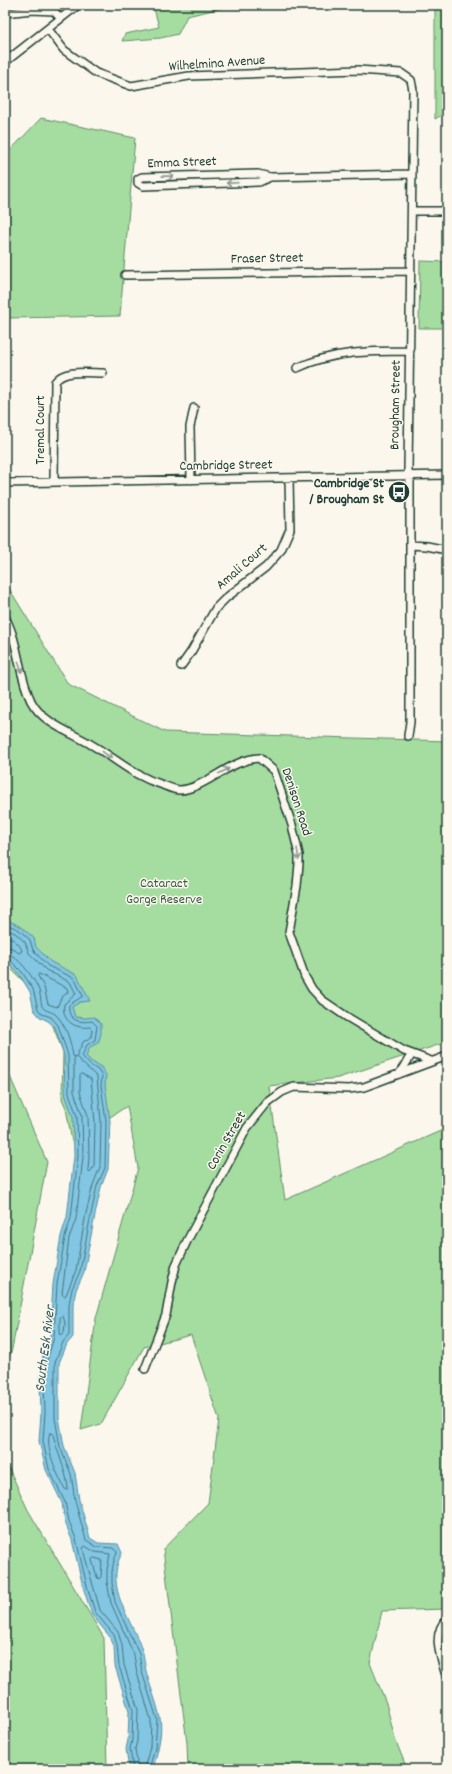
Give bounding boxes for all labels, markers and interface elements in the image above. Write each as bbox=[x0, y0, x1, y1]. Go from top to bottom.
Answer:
street label: Wilhelmina Avenue bbox=[168, 51, 266, 77]
street label: Emma Street bbox=[147, 152, 217, 174]
one-way arrow bbox=[161, 172, 174, 180]
one-way arrow bbox=[226, 179, 239, 187]
street label: Fraser Street bbox=[231, 248, 303, 270]
street label: Brougham Street bbox=[385, 360, 407, 450]
street label: Tremal Court bbox=[31, 395, 51, 465]
street label: Cambridge Street bbox=[179, 455, 273, 477]
place label: Cambridge St / Brougham St bbox=[308, 474, 385, 510]
bus stop icon: Cambridge St / Brougham St bbox=[386, 479, 412, 505]
street label: Amali Court bbox=[212, 539, 272, 595]
one-way arrow bbox=[16, 661, 24, 674]
one-way arrow bbox=[102, 751, 113, 759]
street label: Denison Road bbox=[276, 765, 316, 839]
one-way arrow bbox=[218, 766, 230, 774]
one-way arrow bbox=[294, 847, 302, 860]
park label: Cataract Gorge Reserve bbox=[126, 874, 202, 910]
street label: Corin Street bbox=[202, 1108, 252, 1174]
water label: South Esk River bbox=[30, 1303, 62, 1393]

